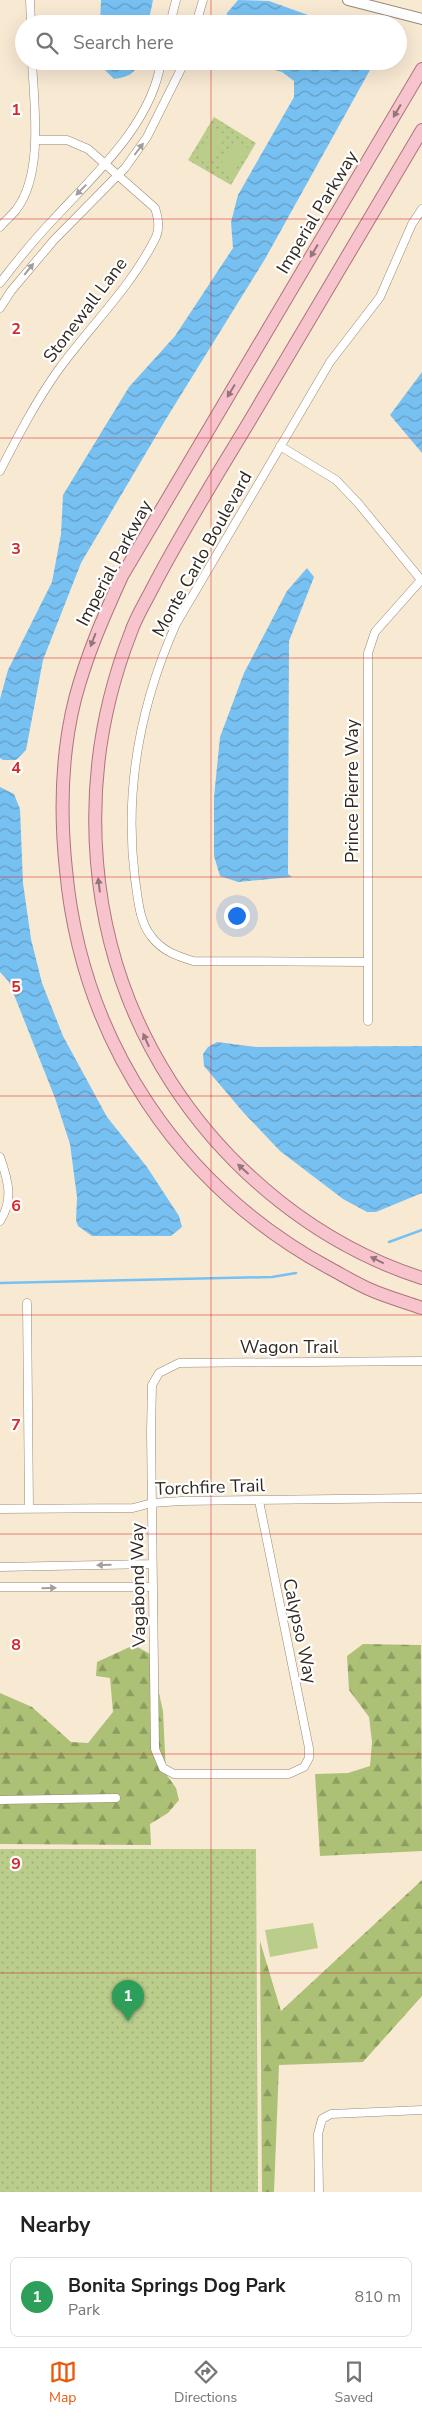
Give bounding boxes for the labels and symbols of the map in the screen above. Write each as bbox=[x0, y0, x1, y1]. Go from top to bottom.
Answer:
text: 1 bbox=[11, 99, 21, 121]
one-way arrow bbox=[393, 104, 402, 117]
one-way arrow bbox=[133, 143, 144, 156]
street label: Imperial Parkway bbox=[271, 145, 364, 278]
one-way arrow bbox=[75, 183, 87, 195]
one-way arrow bbox=[310, 244, 319, 257]
street label: Stonewall Lane bbox=[38, 253, 132, 367]
one-way arrow bbox=[24, 262, 35, 275]
text: 2 bbox=[11, 318, 21, 340]
one-way arrow bbox=[227, 384, 236, 397]
street label: Monte Carlo Boulevard bbox=[146, 467, 258, 641]
street label: Imperial Parkway bbox=[71, 495, 158, 630]
text: 3 bbox=[11, 538, 21, 560]
one-way arrow bbox=[89, 632, 97, 647]
street label: Prince Pierre Way bbox=[340, 718, 364, 863]
text: 4 bbox=[11, 757, 21, 779]
one-way arrow bbox=[95, 877, 103, 893]
your location bbox=[224, 903, 250, 929]
text: 5 bbox=[11, 976, 21, 998]
one-way arrow bbox=[142, 1033, 150, 1047]
one-way arrow bbox=[238, 1163, 250, 1175]
text: 6 bbox=[11, 1195, 21, 1217]
one-way arrow bbox=[370, 1256, 384, 1264]
street label: Wagon Trail bbox=[240, 1335, 339, 1359]
text: 7 bbox=[11, 1414, 21, 1436]
street label: Torchfire Trail bbox=[155, 1473, 266, 1501]
street label: Vagabond Way bbox=[125, 1522, 151, 1648]
one-way arrow bbox=[95, 1561, 111, 1569]
street label: Calypso Way bbox=[277, 1576, 323, 1687]
one-way arrow bbox=[41, 1584, 57, 1592]
text: 8 bbox=[11, 1634, 21, 1656]
text: 9 bbox=[11, 1853, 21, 1875]
pin: 1 bbox=[112, 1980, 144, 2021]

